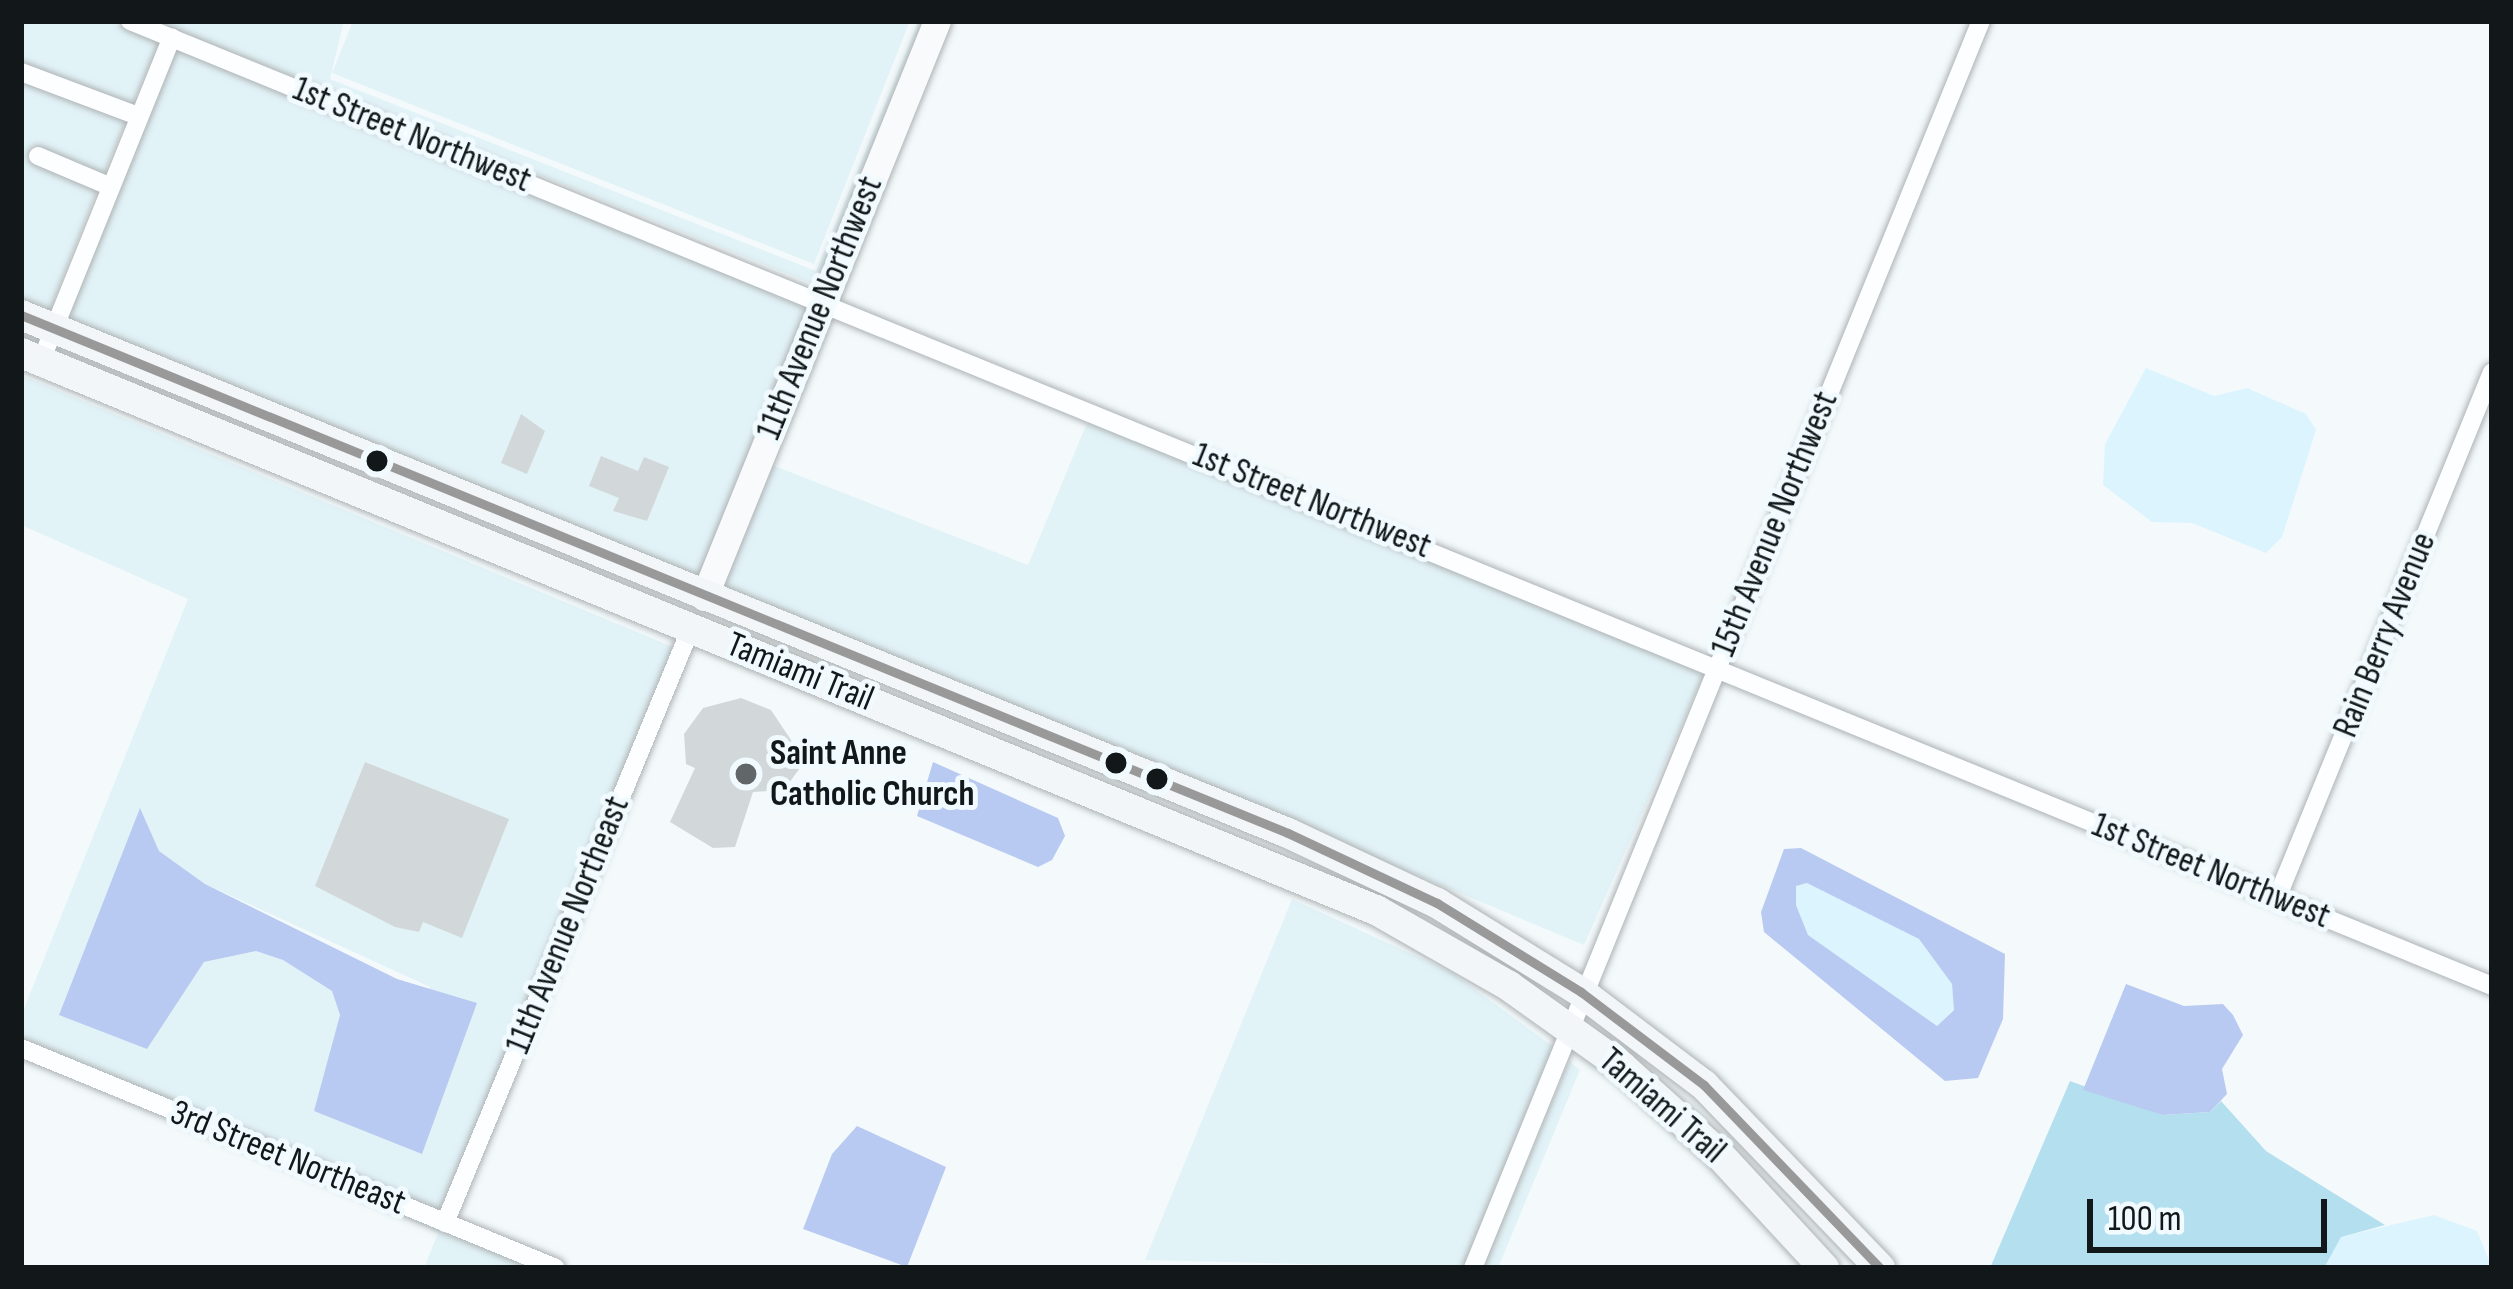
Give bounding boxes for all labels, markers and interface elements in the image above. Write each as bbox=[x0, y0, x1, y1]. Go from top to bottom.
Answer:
street label: 1st Street Northwest bbox=[287, 68, 537, 202]
street label: 11th Avenue Northwest bbox=[748, 170, 892, 446]
street label: 15th Avenue Northwest bbox=[1702, 385, 1848, 663]
street label: 1st Street Northwest bbox=[1187, 434, 1437, 568]
unlabelled marker bbox=[366, 450, 388, 472]
street label: Rain Berry Avenue bbox=[2324, 526, 2446, 744]
street label: Tamiami Trail bbox=[720, 623, 880, 721]
place label: Saint Anne Catholic Church bbox=[770, 731, 974, 816]
unlabelled marker bbox=[1105, 752, 1127, 774]
marker: Saint Anne Catholic Church bbox=[733, 761, 759, 787]
unlabelled marker bbox=[1146, 768, 1168, 790]
street label: 11th Avenue Northeast bbox=[497, 790, 639, 1060]
street label: 1st Street Northwest bbox=[2086, 804, 2336, 938]
street label: Tamiami Trail bbox=[1590, 1039, 1734, 1173]
street label: 3rd Street Northeast bbox=[164, 1091, 412, 1225]
scale bar bbox=[2093, 1175, 2333, 1249]
text: 100 m bbox=[2108, 1198, 2182, 1241]

